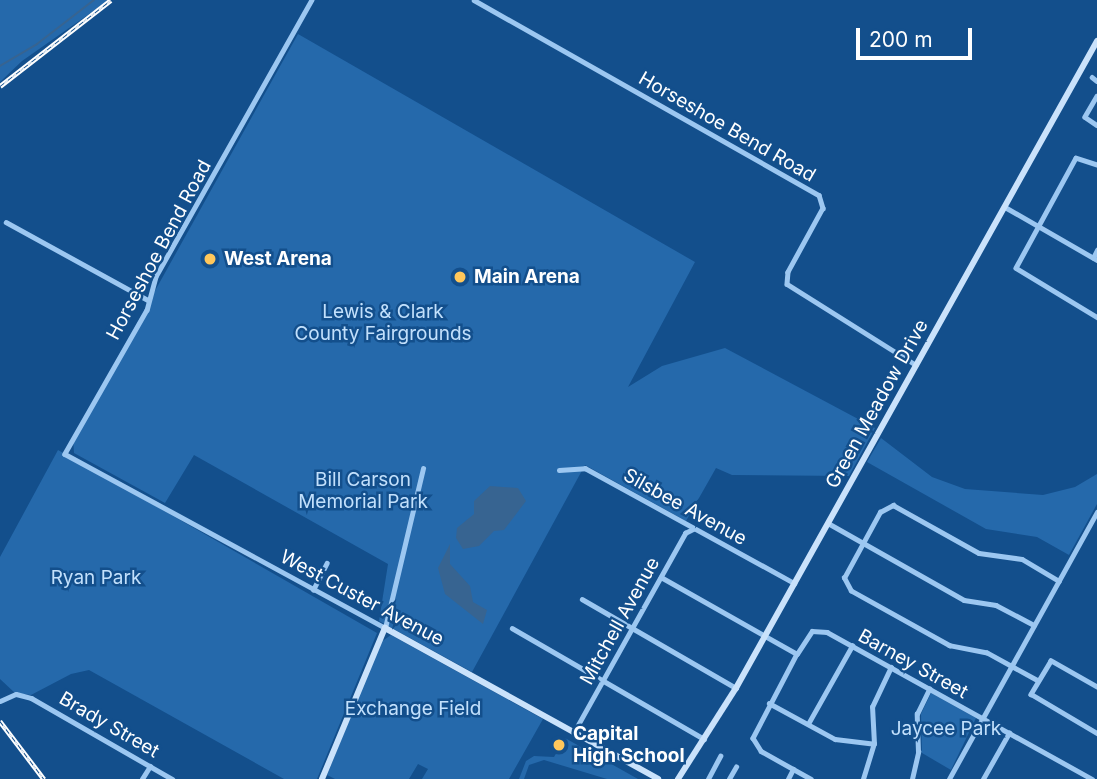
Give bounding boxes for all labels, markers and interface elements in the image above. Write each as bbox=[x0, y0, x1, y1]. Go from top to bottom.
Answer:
scale bar bbox=[859, 14, 974, 58]
text: 200 m bbox=[869, 27, 933, 52]
street label: Horseshoe Bend Road bbox=[635, 67, 819, 187]
street label: Horseshoe Bend Road bbox=[102, 156, 216, 344]
place label: West Arena bbox=[224, 248, 332, 270]
marker: West Arena bbox=[202, 251, 218, 267]
place label: Main Arena bbox=[474, 266, 580, 288]
marker: Main Arena bbox=[452, 269, 468, 285]
park label: Lewis & Clark County Fairgrounds bbox=[294, 301, 472, 345]
street label: Green Meadow Drive bbox=[821, 316, 933, 492]
street label: Silsbee Avenue bbox=[619, 464, 751, 550]
park label: Bill Carson Memorial Park bbox=[298, 469, 428, 513]
street label: West Custer Avenue bbox=[276, 545, 448, 651]
street label: Mitchell Avenue bbox=[576, 553, 664, 689]
park label: Ryan Park bbox=[51, 567, 141, 589]
street label: Barney Street bbox=[854, 624, 972, 704]
street label: Brady Street bbox=[55, 687, 163, 763]
park label: Exchange Field bbox=[345, 698, 481, 720]
park label: Jaycee Park bbox=[891, 718, 1001, 740]
place label: Capital High School bbox=[573, 723, 685, 767]
marker: Capital High School bbox=[551, 737, 567, 753]

